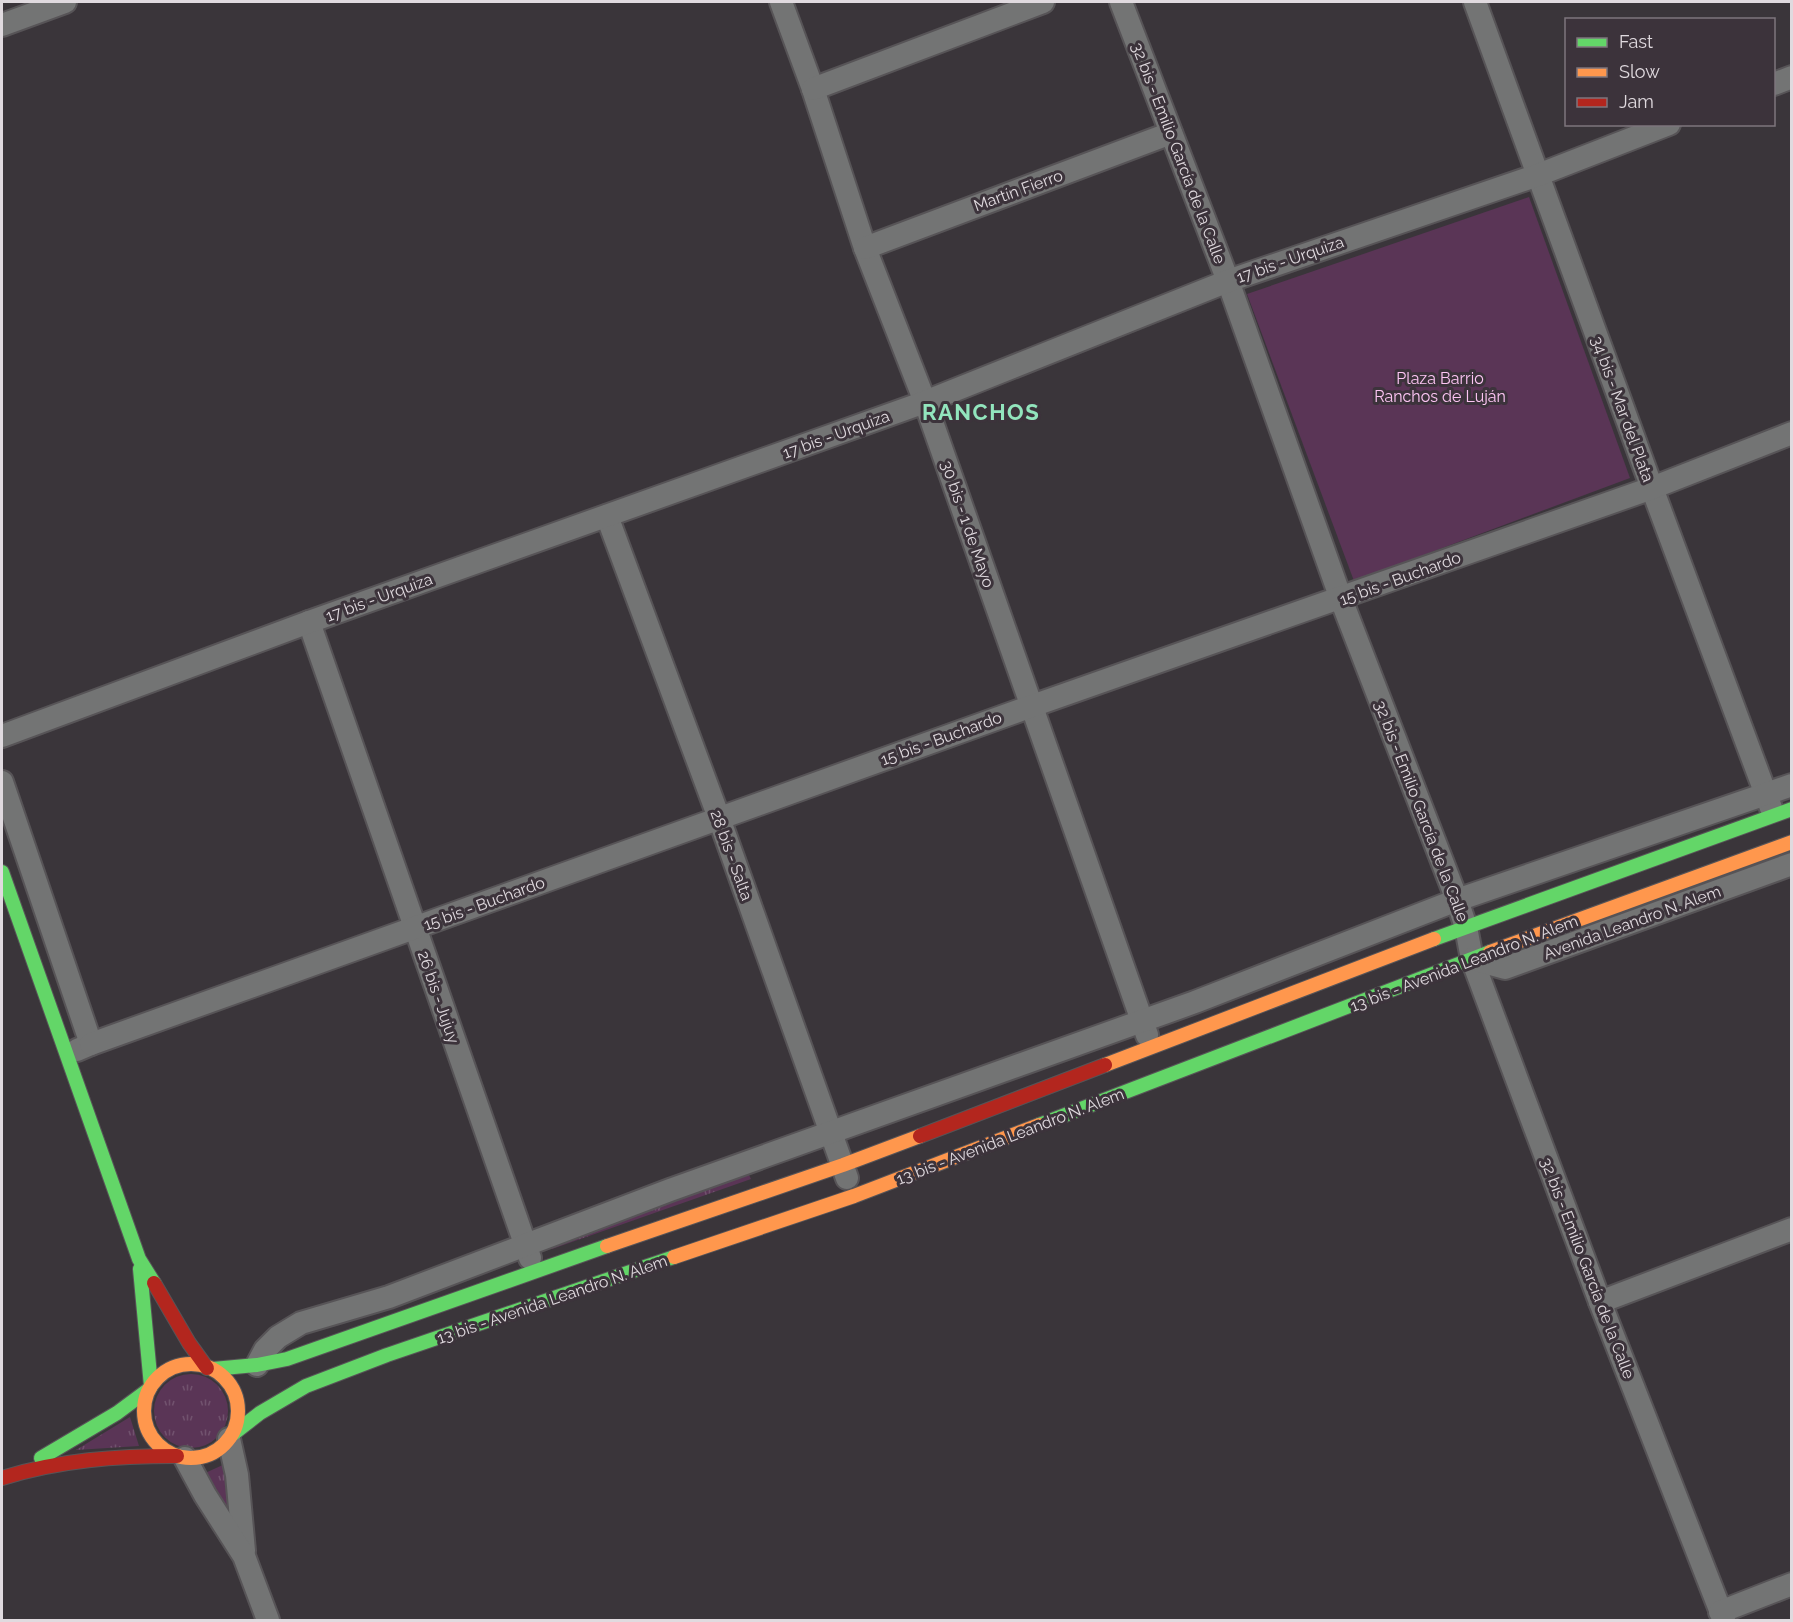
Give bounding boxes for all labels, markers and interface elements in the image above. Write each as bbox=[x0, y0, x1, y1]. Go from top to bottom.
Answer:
legend bbox=[1565, 18, 1775, 126]
text: Fast bbox=[1619, 31, 1653, 52]
street label: 32 bis - Emilio García de la Calle bbox=[1128, 40, 1230, 266]
text: Slow bbox=[1619, 61, 1660, 82]
text: Jam bbox=[1619, 91, 1654, 112]
street label: Martín Fierro bbox=[971, 166, 1065, 215]
street label: 17 bis - Urquiza bbox=[1234, 232, 1346, 287]
street label: 34 bis - Mar del Plata bbox=[1587, 334, 1658, 485]
park label: Plaza Barrio Ranchos de Luján bbox=[1374, 369, 1506, 406]
district label: RANCHOS bbox=[922, 399, 1040, 425]
street label: 17 bis - Urquiza bbox=[780, 406, 892, 463]
street label: 30 bis - 1 de Mayo bbox=[937, 458, 998, 590]
street label: 15 bis - Buchardo bbox=[1337, 548, 1463, 609]
street label: 17 bis - Urquiza bbox=[323, 569, 435, 626]
street label: 32 bis - Emilio García de la Calle bbox=[1371, 698, 1473, 924]
street label: 15 bis - Buchardo bbox=[878, 708, 1004, 769]
street label: 28 bis - Salta bbox=[706, 807, 757, 903]
street label: 15 bis - Buchardo bbox=[421, 873, 547, 934]
street label: Avenida Leandro N. Alem bbox=[1541, 882, 1723, 963]
street label: 13 bis - Avenida Leandro N. Alem bbox=[1348, 911, 1581, 1016]
street label: 26 bis - Jujuy bbox=[414, 948, 463, 1046]
street label: 13 bis - Avenida Leandro N. Alem bbox=[894, 1084, 1127, 1189]
street label: 32 bis - Emilio García de la Calle bbox=[1537, 1155, 1639, 1381]
street label: 13 bis - Avenida Leandro N. Alem bbox=[435, 1251, 670, 1348]

